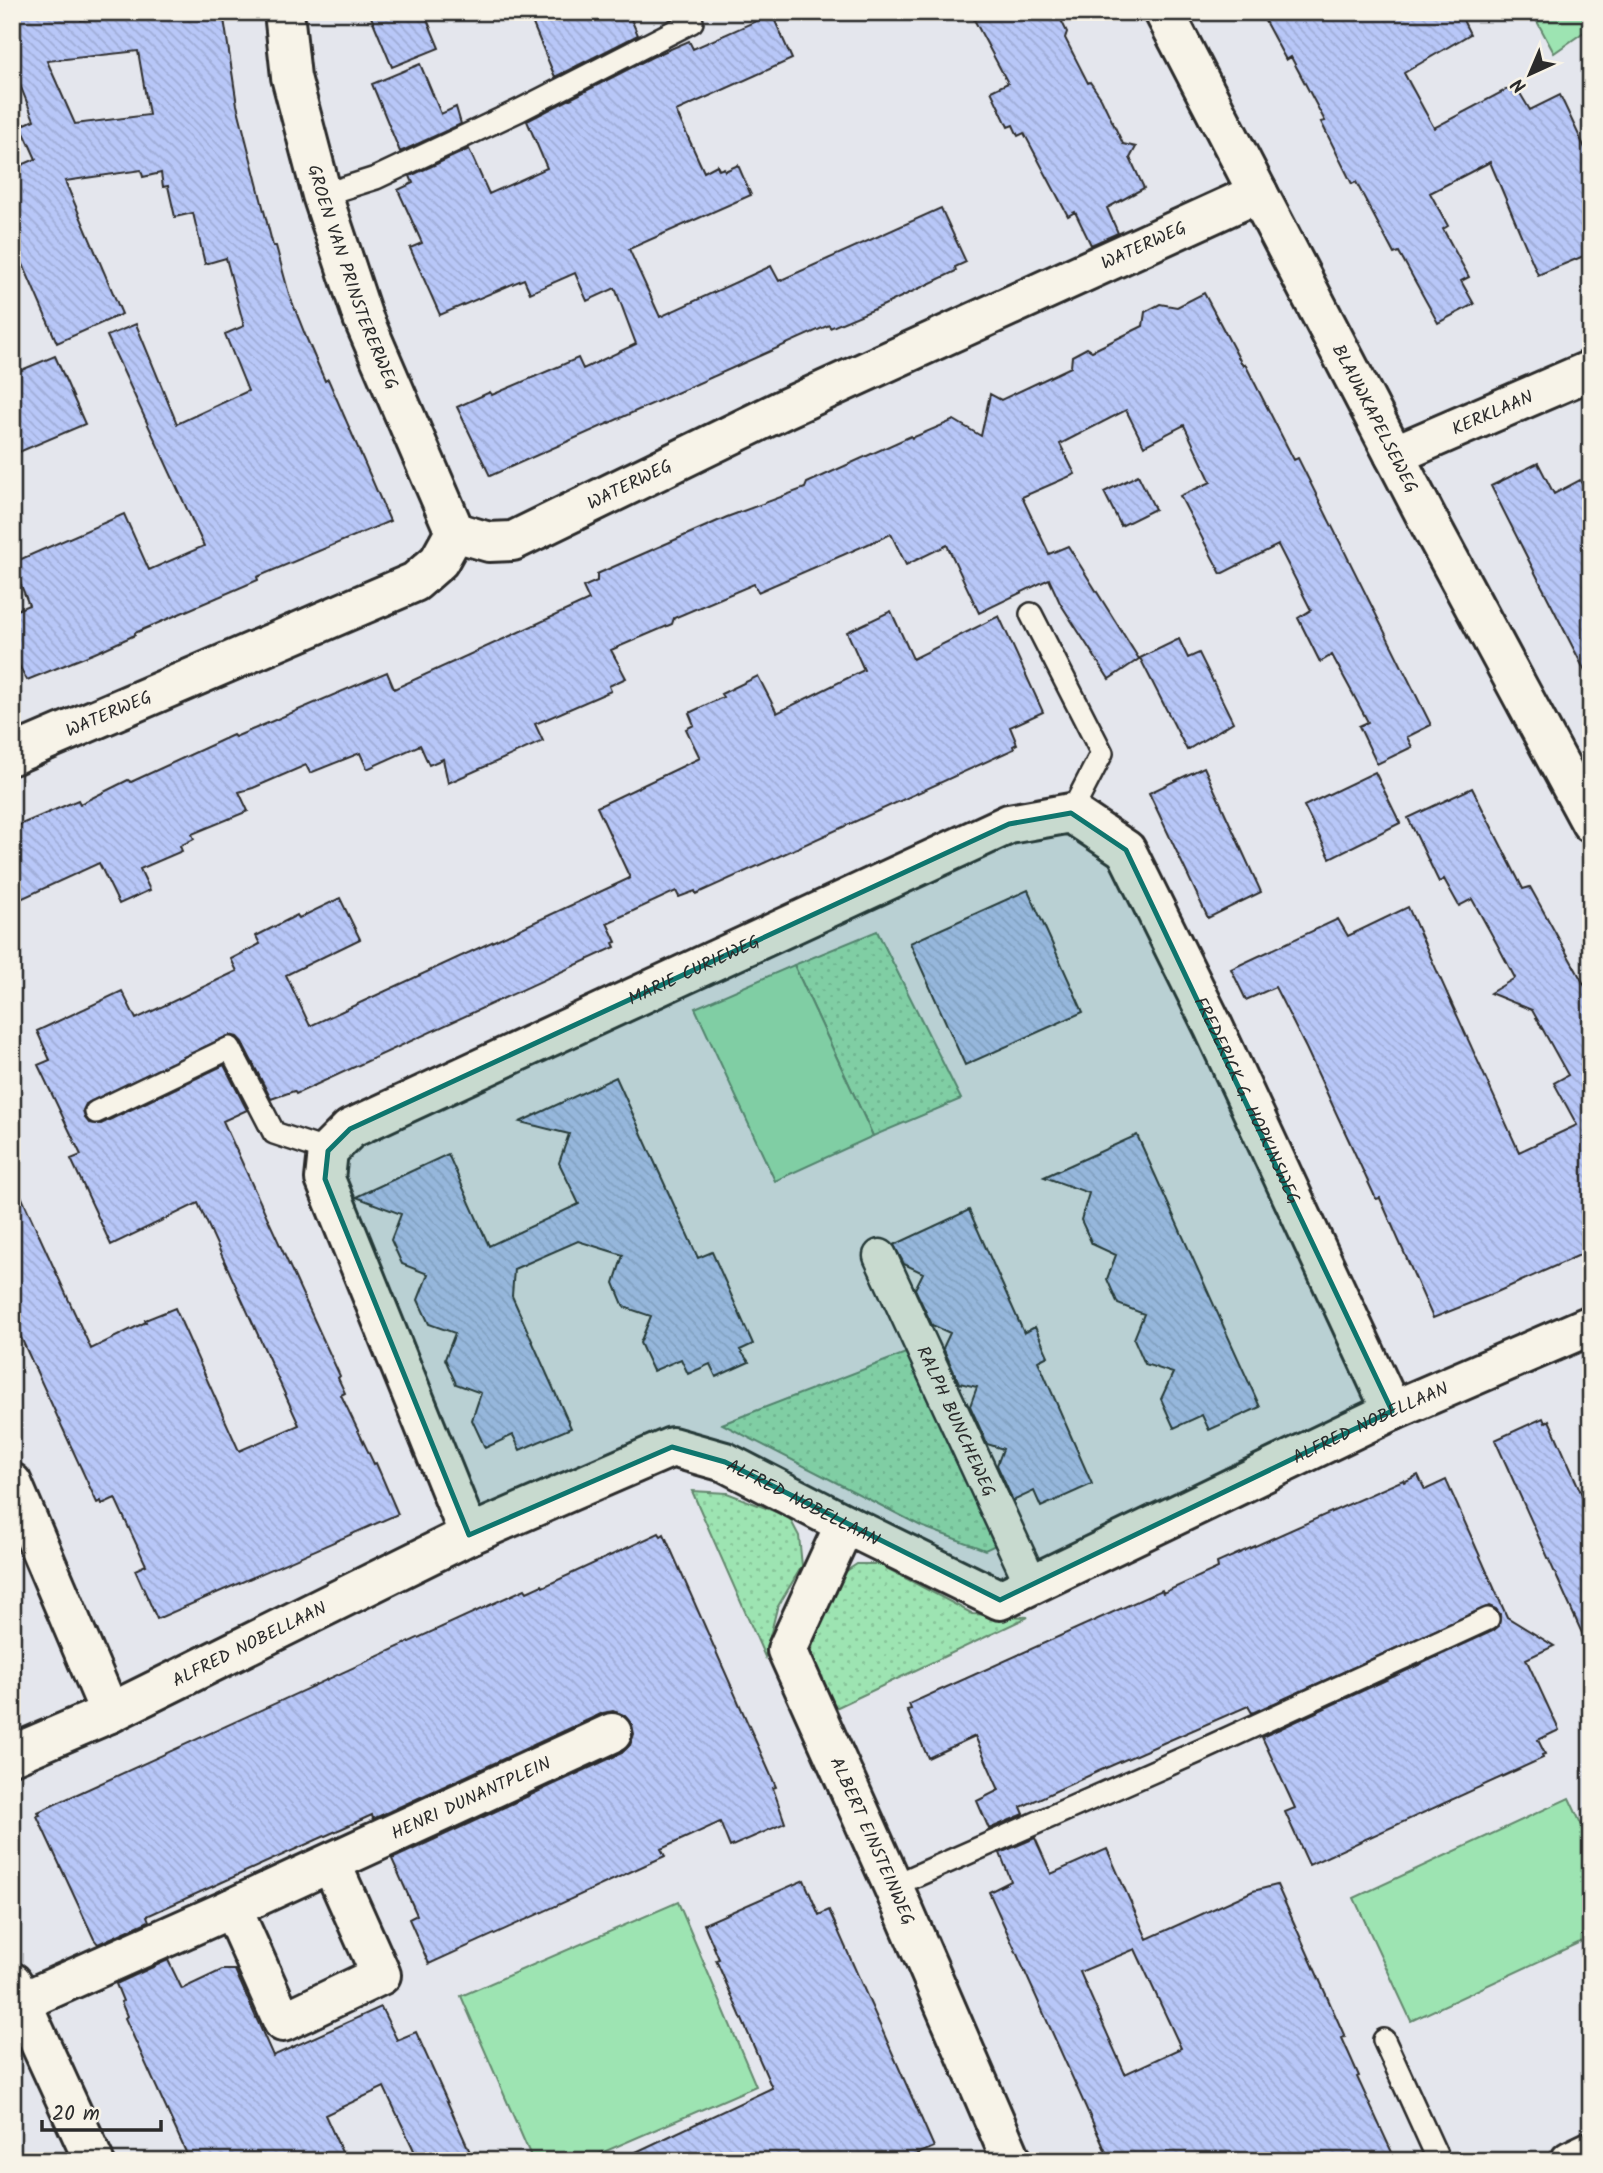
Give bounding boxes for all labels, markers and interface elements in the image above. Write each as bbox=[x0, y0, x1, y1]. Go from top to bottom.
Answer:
north arrow bbox=[1494, 38, 1564, 108]
text: N bbox=[1505, 70, 1534, 100]
street label: GROEN VAN PRINSTERERWEG bbox=[299, 162, 405, 395]
street label: WATERWEG bbox=[1097, 214, 1192, 279]
street label: BLAUWKAPELSEWEG bbox=[1323, 339, 1425, 499]
street label: KERKLAAN bbox=[1447, 384, 1538, 444]
street label: WATERWEG bbox=[583, 453, 678, 519]
street label: WATERWEG bbox=[61, 684, 157, 746]
street label: MARIE CURIEWEG bbox=[623, 928, 765, 1014]
street label: FREDERICK G. HOPKINSWEG bbox=[1185, 992, 1307, 1210]
street label: RALPH BUNCHEWEG bbox=[907, 1341, 1002, 1502]
street label: ALFRED NOBELLAAN bbox=[1288, 1375, 1453, 1473]
street label: ALFRED NOBELLAAN bbox=[721, 1452, 885, 1555]
street label: ALFRED NOBELLAAN bbox=[168, 1595, 332, 1696]
street label: HENRI DUNANTPLEIN bbox=[387, 1750, 556, 1849]
street label: ALBERT EINSTEINWEG bbox=[821, 1753, 921, 1930]
scale bar bbox=[42, 2089, 161, 2133]
text: 20 m bbox=[52, 2098, 100, 2131]

